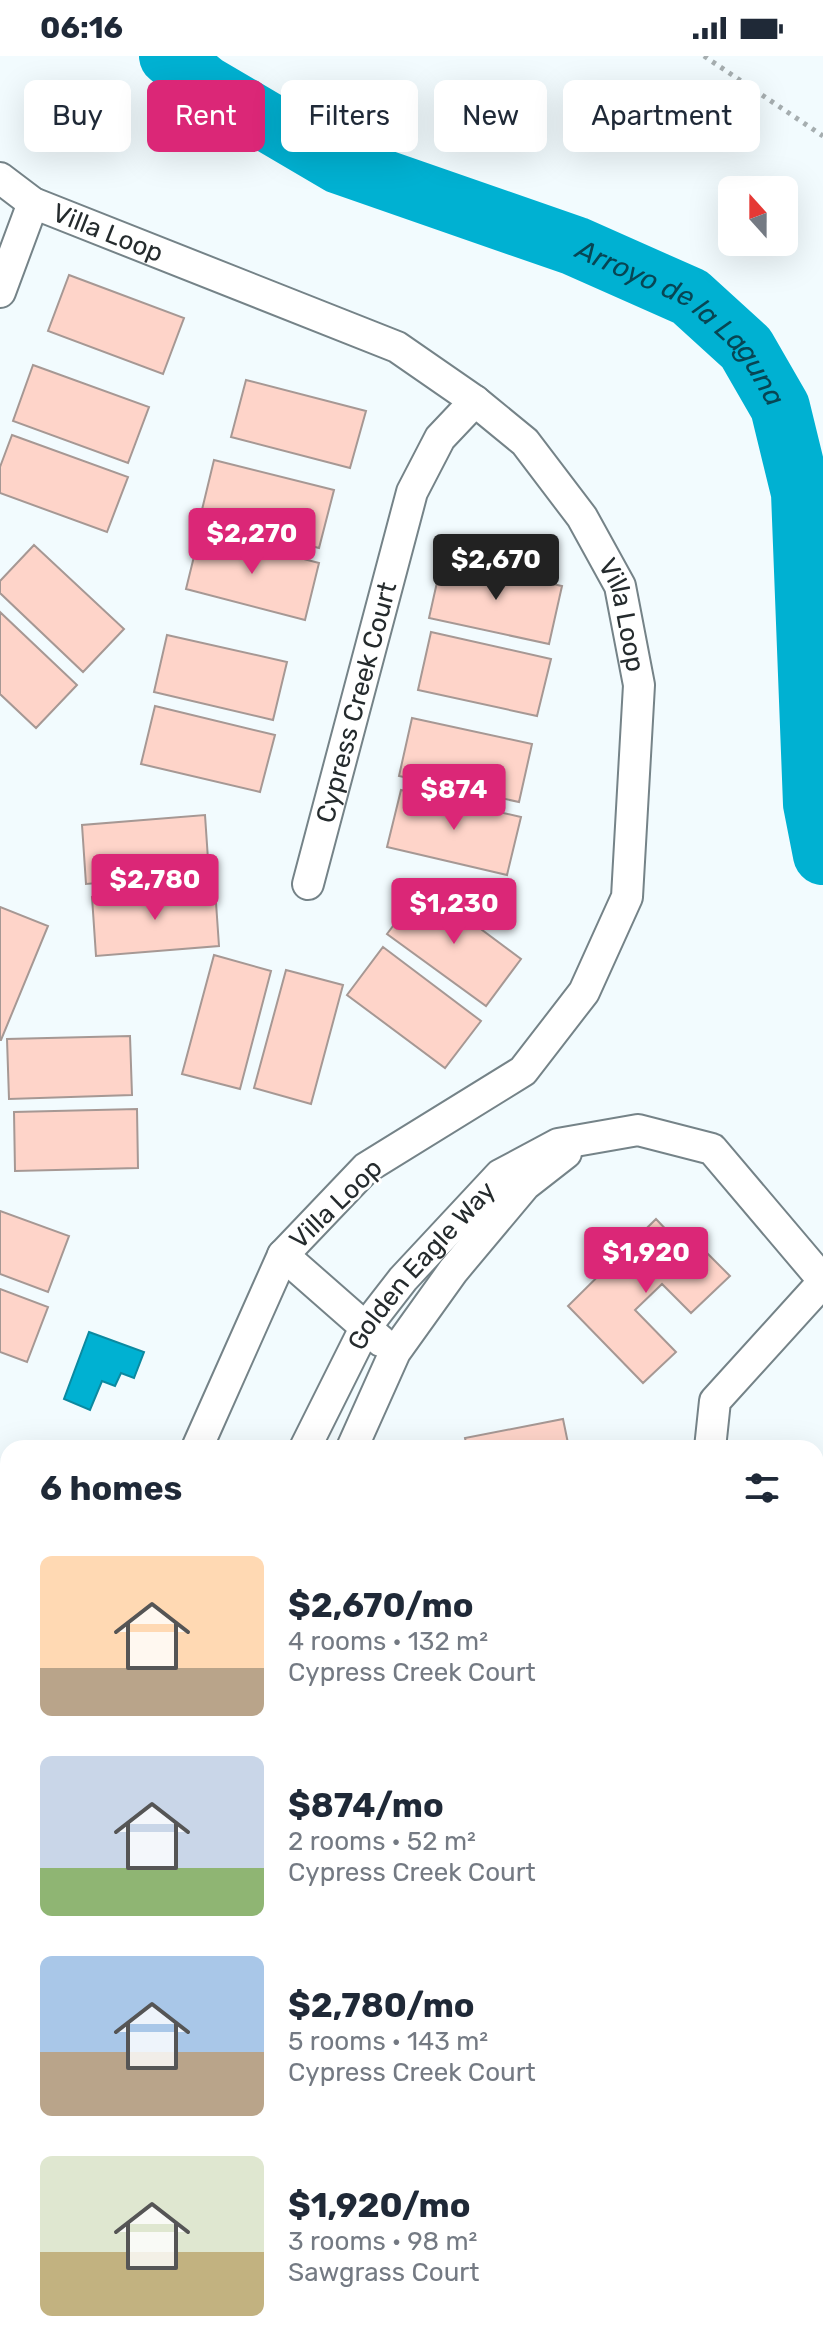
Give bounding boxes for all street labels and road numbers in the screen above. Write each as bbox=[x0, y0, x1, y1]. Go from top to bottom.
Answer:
street label: Villa Loop bbox=[48, 197, 168, 268]
street label: Villa Loop bbox=[592, 553, 652, 674]
street label: Cypress Creek Court bbox=[309, 578, 403, 826]
street label: Villa Loop bbox=[283, 1152, 389, 1256]
street label: Golden Eagle Way bbox=[341, 1175, 502, 1355]

